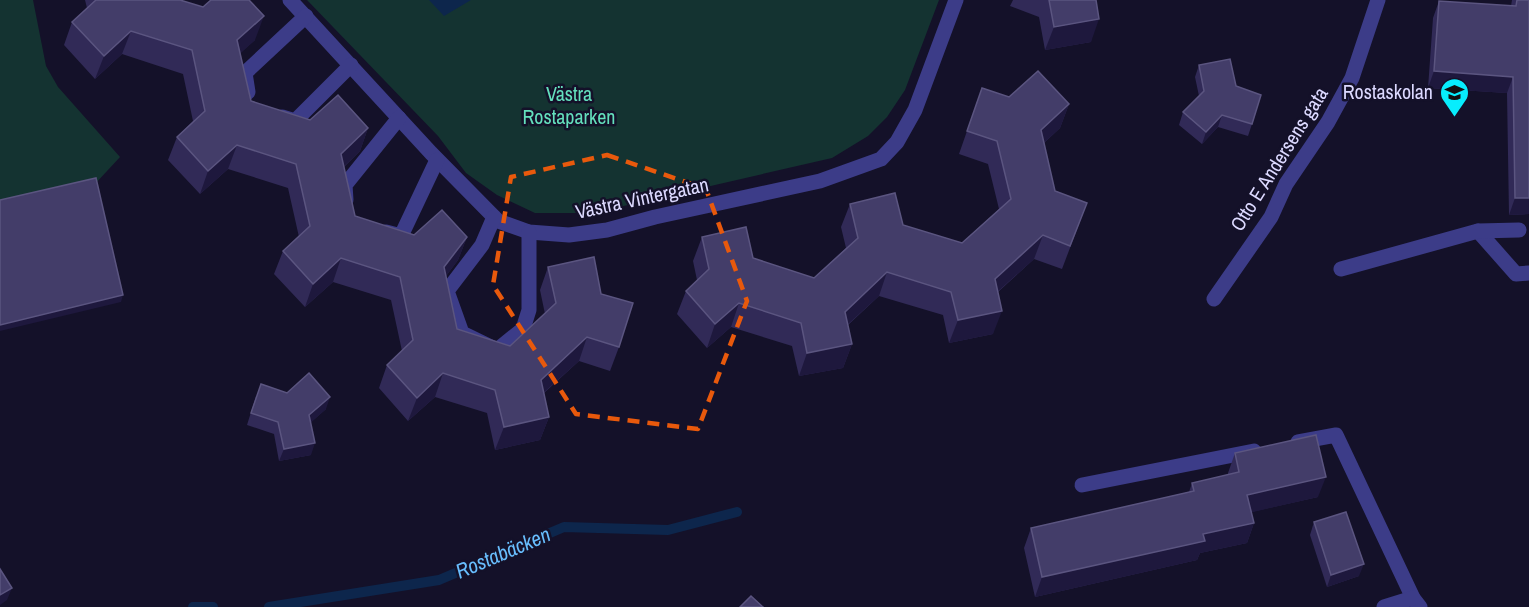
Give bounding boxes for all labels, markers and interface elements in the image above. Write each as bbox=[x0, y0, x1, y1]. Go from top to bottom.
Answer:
school or university icon: Rostaskolan bbox=[1438, 76, 1470, 118]
place label: Rostaskolan bbox=[1343, 78, 1433, 105]
park label: Västra Rostaparken bbox=[523, 80, 615, 130]
street label: Otto E Andersens gata bbox=[1223, 82, 1334, 236]
street label: Västra Vintergatan bbox=[573, 170, 711, 225]
water label: Rostabäcken bbox=[451, 520, 555, 586]

